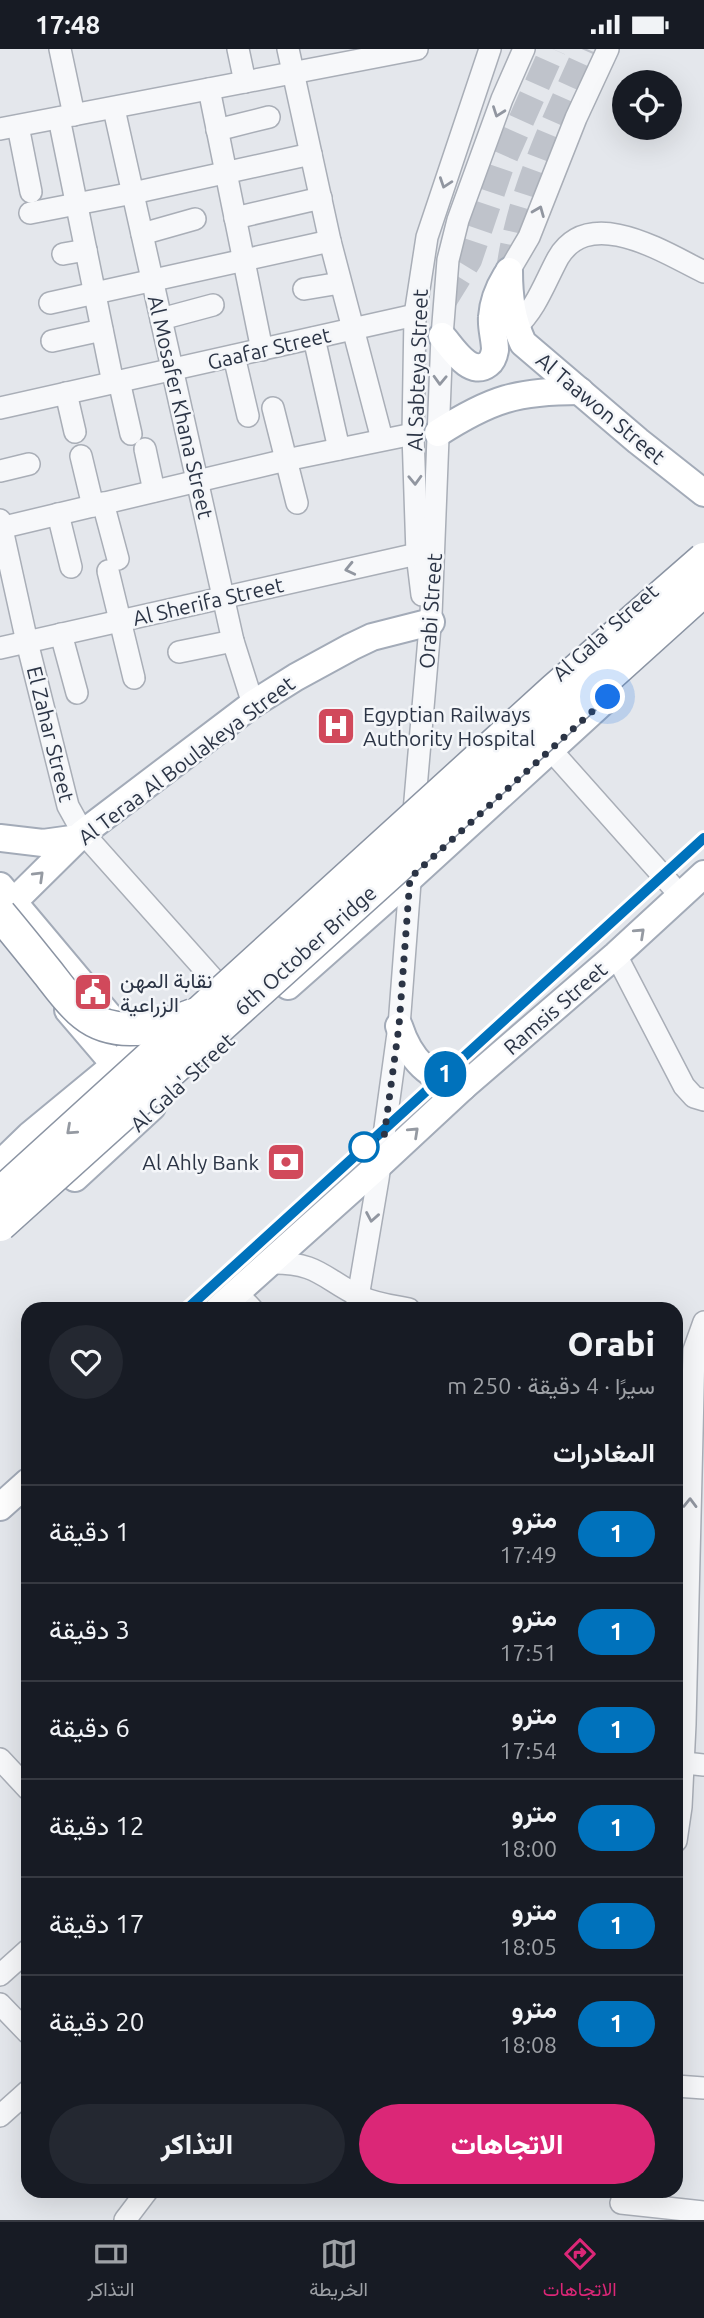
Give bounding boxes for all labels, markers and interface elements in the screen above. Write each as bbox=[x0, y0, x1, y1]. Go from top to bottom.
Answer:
text: 17:48 bbox=[35, 10, 100, 39]
map controls bbox=[612, 70, 682, 140]
button: locate bbox=[612, 70, 682, 140]
one-way arrow bbox=[492, 106, 506, 118]
one-way arrow bbox=[439, 177, 453, 189]
one-way arrow bbox=[531, 205, 545, 217]
street label: Al Sabteya Street bbox=[402, 289, 432, 451]
street label: Al Mosafer Khana Street bbox=[144, 293, 218, 521]
street label: Gaafar Street bbox=[205, 322, 333, 374]
street label: Al Taawon Street bbox=[532, 347, 670, 469]
one-way arrow bbox=[433, 375, 448, 386]
one-way arrow bbox=[407, 475, 422, 486]
street label: Orabi Street bbox=[414, 552, 446, 670]
one-way arrow bbox=[344, 561, 356, 575]
street label: Al Sherifa Street bbox=[130, 572, 286, 630]
street label: Al Gala' Street bbox=[547, 579, 663, 685]
street label: El Zahar Street bbox=[23, 664, 79, 804]
street label: Al Teraa Al Boulakeya Street bbox=[73, 671, 299, 849]
your location bbox=[590, 679, 625, 714]
place label: Egyptian Railways Authority Hospital bbox=[363, 702, 535, 750]
hospital icon: Egyptian Railways Authority Hospital bbox=[315, 705, 357, 747]
one-way arrow bbox=[31, 872, 44, 885]
street label: 6th October Bridge bbox=[229, 880, 381, 1020]
one-way arrow bbox=[632, 929, 645, 941]
street label: Ramsis Street bbox=[499, 957, 611, 1059]
place label: نقابة المهن الزراعية bbox=[120, 968, 212, 1018]
public building icon: نقابة المهن الزراعية bbox=[72, 971, 114, 1013]
street label: Al Gala' Street bbox=[125, 1028, 239, 1136]
line badge: 1 bbox=[422, 1051, 468, 1097]
text: 1 bbox=[438, 1060, 452, 1087]
one-way arrow bbox=[66, 1121, 79, 1134]
one-way arrow bbox=[406, 1128, 419, 1141]
unlabelled marker bbox=[349, 1132, 379, 1162]
bank icon: Al Ahly Bank bbox=[265, 1141, 307, 1183]
place label: Al Ahly Bank bbox=[142, 1150, 259, 1174]
one-way arrow bbox=[365, 1210, 380, 1222]
button: heart bbox=[49, 1325, 123, 1399]
text: Orabi bbox=[568, 1325, 655, 1362]
text: سيرًا · 4 دقيقة · 250 m bbox=[447, 1373, 655, 1398]
text: المغادرات bbox=[553, 1438, 655, 1467]
one-way arrow bbox=[682, 1498, 698, 1508]
text: مترو bbox=[512, 1504, 557, 1533]
text: 1 دقيقة bbox=[49, 1517, 130, 1546]
text: 1 bbox=[610, 1520, 623, 1547]
text: 17:49 bbox=[499, 1542, 557, 1567]
text: مترو bbox=[512, 1602, 557, 1631]
text: 3 دقيقة bbox=[49, 1615, 130, 1644]
text: 1 bbox=[610, 1618, 623, 1645]
text: 17:51 bbox=[499, 1640, 557, 1665]
text: مترو bbox=[512, 1700, 557, 1729]
text: 6 دقيقة bbox=[49, 1713, 130, 1742]
text: 1 bbox=[610, 1716, 623, 1743]
text: 17:54 bbox=[499, 1738, 557, 1763]
text: مترو bbox=[512, 1798, 557, 1827]
text: 12 دقيقة bbox=[49, 1811, 144, 1840]
text: 1 bbox=[610, 1814, 623, 1841]
text: 18:00 bbox=[499, 1836, 557, 1861]
text: مترو bbox=[512, 1896, 557, 1925]
text: 17 دقيقة bbox=[49, 1909, 144, 1938]
text: 1 bbox=[610, 1912, 623, 1939]
text: 18:05 bbox=[499, 1934, 557, 1959]
text: مترو bbox=[512, 1994, 557, 2023]
text: 20 دقيقة bbox=[49, 2007, 144, 2036]
text: 1 bbox=[610, 2010, 623, 2037]
text: 18:08 bbox=[499, 2032, 557, 2057]
button: التذاكر bbox=[49, 2104, 345, 2184]
button: الاتجاهات bbox=[359, 2104, 655, 2184]
tab: التذاكر bbox=[87, 2235, 134, 2306]
tab: الخريطة bbox=[309, 2235, 368, 2306]
tab: الاتجاهات bbox=[543, 2235, 617, 2306]

